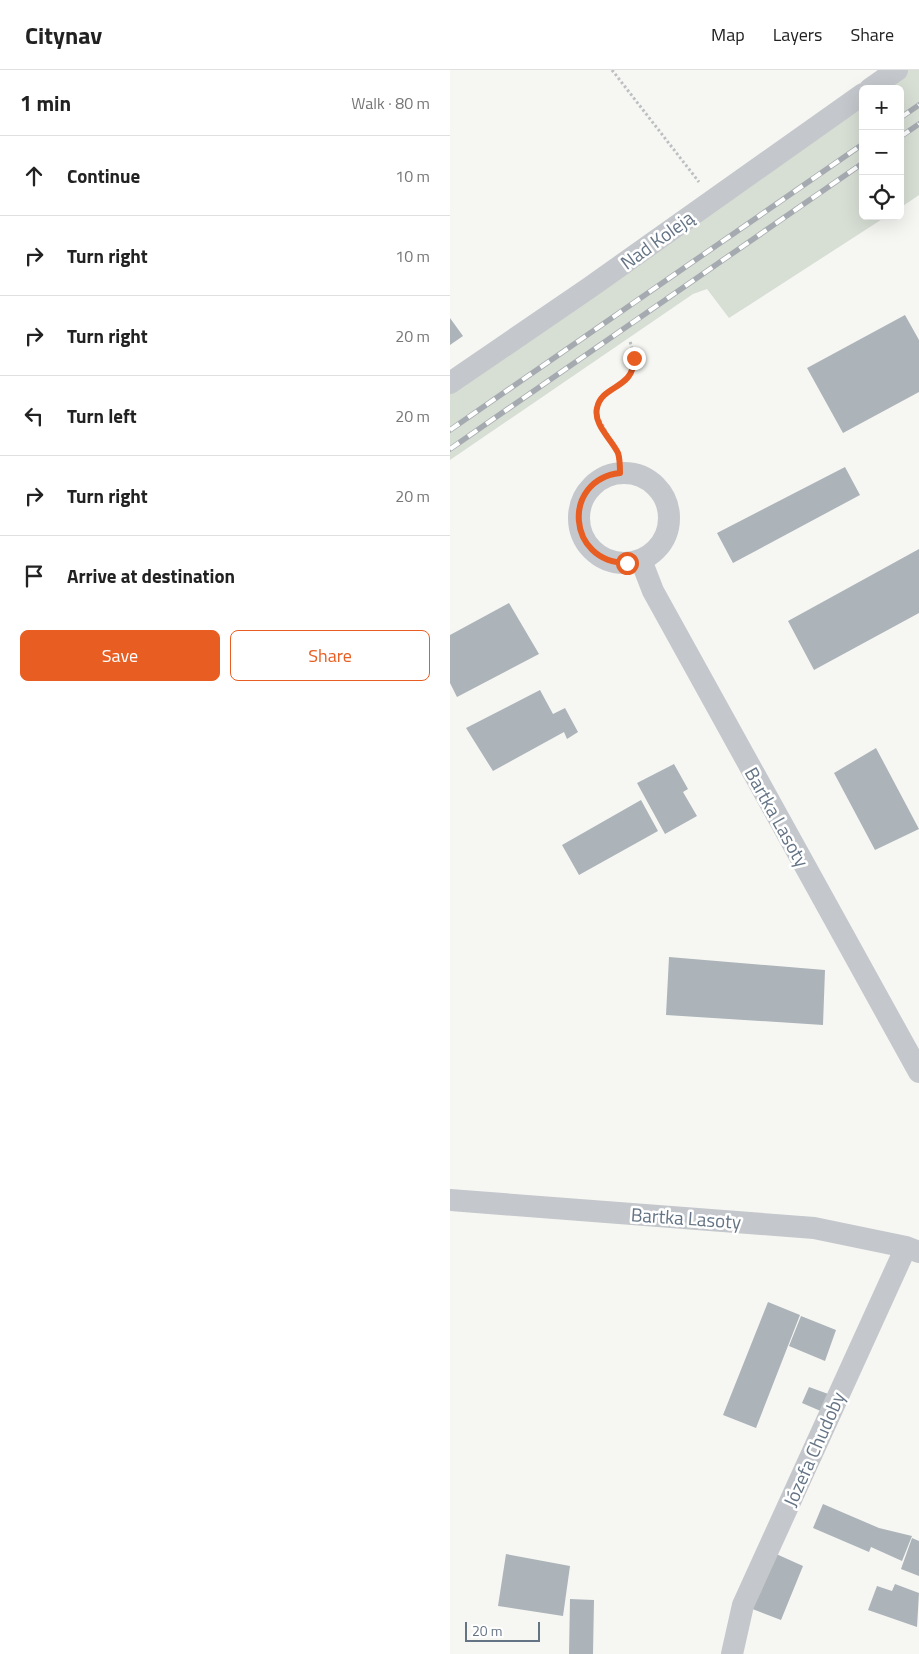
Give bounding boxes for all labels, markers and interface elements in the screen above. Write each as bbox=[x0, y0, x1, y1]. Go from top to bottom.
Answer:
text: Citynav bbox=[25, 17, 102, 53]
text: Map bbox=[711, 21, 745, 48]
text: Layers bbox=[773, 21, 822, 48]
text: Share bbox=[850, 21, 894, 48]
map controls bbox=[859, 85, 904, 220]
button: + bbox=[859, 85, 904, 130]
text: 1 min bbox=[20, 87, 71, 119]
text: Walk · 80 m bbox=[351, 91, 430, 115]
button: − bbox=[859, 130, 904, 175]
text: Continue bbox=[67, 161, 140, 190]
icon: ahead bbox=[20, 162, 48, 190]
text: 10 m bbox=[395, 164, 430, 188]
button: locate bbox=[859, 175, 904, 220]
street label: Nad Koleją bbox=[614, 203, 700, 276]
text: Turn right bbox=[67, 241, 148, 270]
icon: right bbox=[20, 242, 48, 270]
text: 10 m bbox=[395, 244, 430, 268]
text: Turn right bbox=[67, 321, 148, 350]
icon: right bbox=[20, 322, 48, 350]
text: 20 m bbox=[395, 324, 430, 348]
route end bbox=[623, 347, 646, 370]
text: Turn left bbox=[67, 401, 137, 430]
icon: left bbox=[20, 402, 48, 430]
text: 20 m bbox=[395, 404, 430, 428]
text: Turn right bbox=[67, 481, 148, 510]
icon: right bbox=[20, 482, 48, 510]
text: 20 m bbox=[395, 484, 430, 508]
route start bbox=[616, 552, 639, 575]
text: Arrive at destination bbox=[67, 561, 235, 590]
icon: arrive bbox=[20, 562, 48, 590]
button: Save bbox=[20, 630, 220, 681]
button: Share bbox=[230, 630, 430, 681]
street label: Bartka Lasoty bbox=[738, 761, 817, 872]
street label: Bartka Lasoty bbox=[630, 1199, 742, 1236]
street label: Józefa Chudoby bbox=[775, 1387, 852, 1511]
scale bar bbox=[465, 1619, 540, 1642]
text: 20 m bbox=[472, 1620, 502, 1641]

